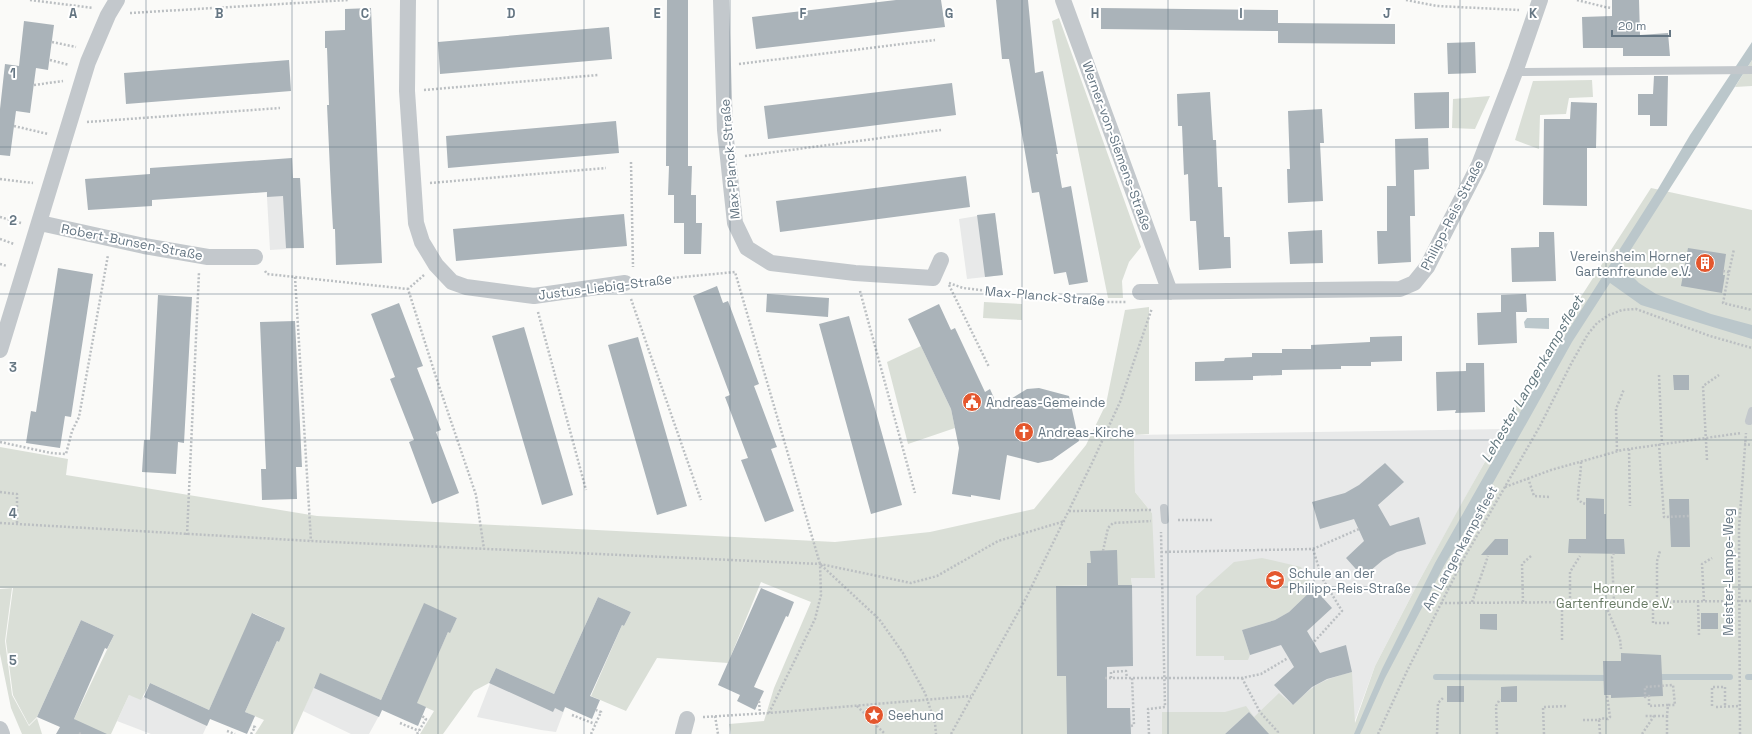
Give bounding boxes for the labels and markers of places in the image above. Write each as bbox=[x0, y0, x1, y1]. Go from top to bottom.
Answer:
place label: Vereinsheim Horner Gartenfreunde e.V. bbox=[1570, 248, 1691, 280]
building icon: Vereinsheim Horner Gartenfreunde e.V. bbox=[1694, 252, 1716, 274]
public building icon: Andreas-Gemeinde bbox=[961, 391, 983, 413]
place label: Andreas-Gemeinde bbox=[986, 394, 1105, 411]
church icon: Andreas-Kirche bbox=[1013, 421, 1035, 443]
place label: Andreas-Kirche bbox=[1038, 424, 1134, 441]
place label: Schule an der Philipp-Reis-Straße bbox=[1289, 565, 1411, 597]
school or university icon: Schule an der Philipp-Reis-Straße bbox=[1264, 569, 1286, 591]
place icon: Seehund bbox=[863, 704, 885, 726]
place label: Seehund bbox=[888, 707, 944, 724]

